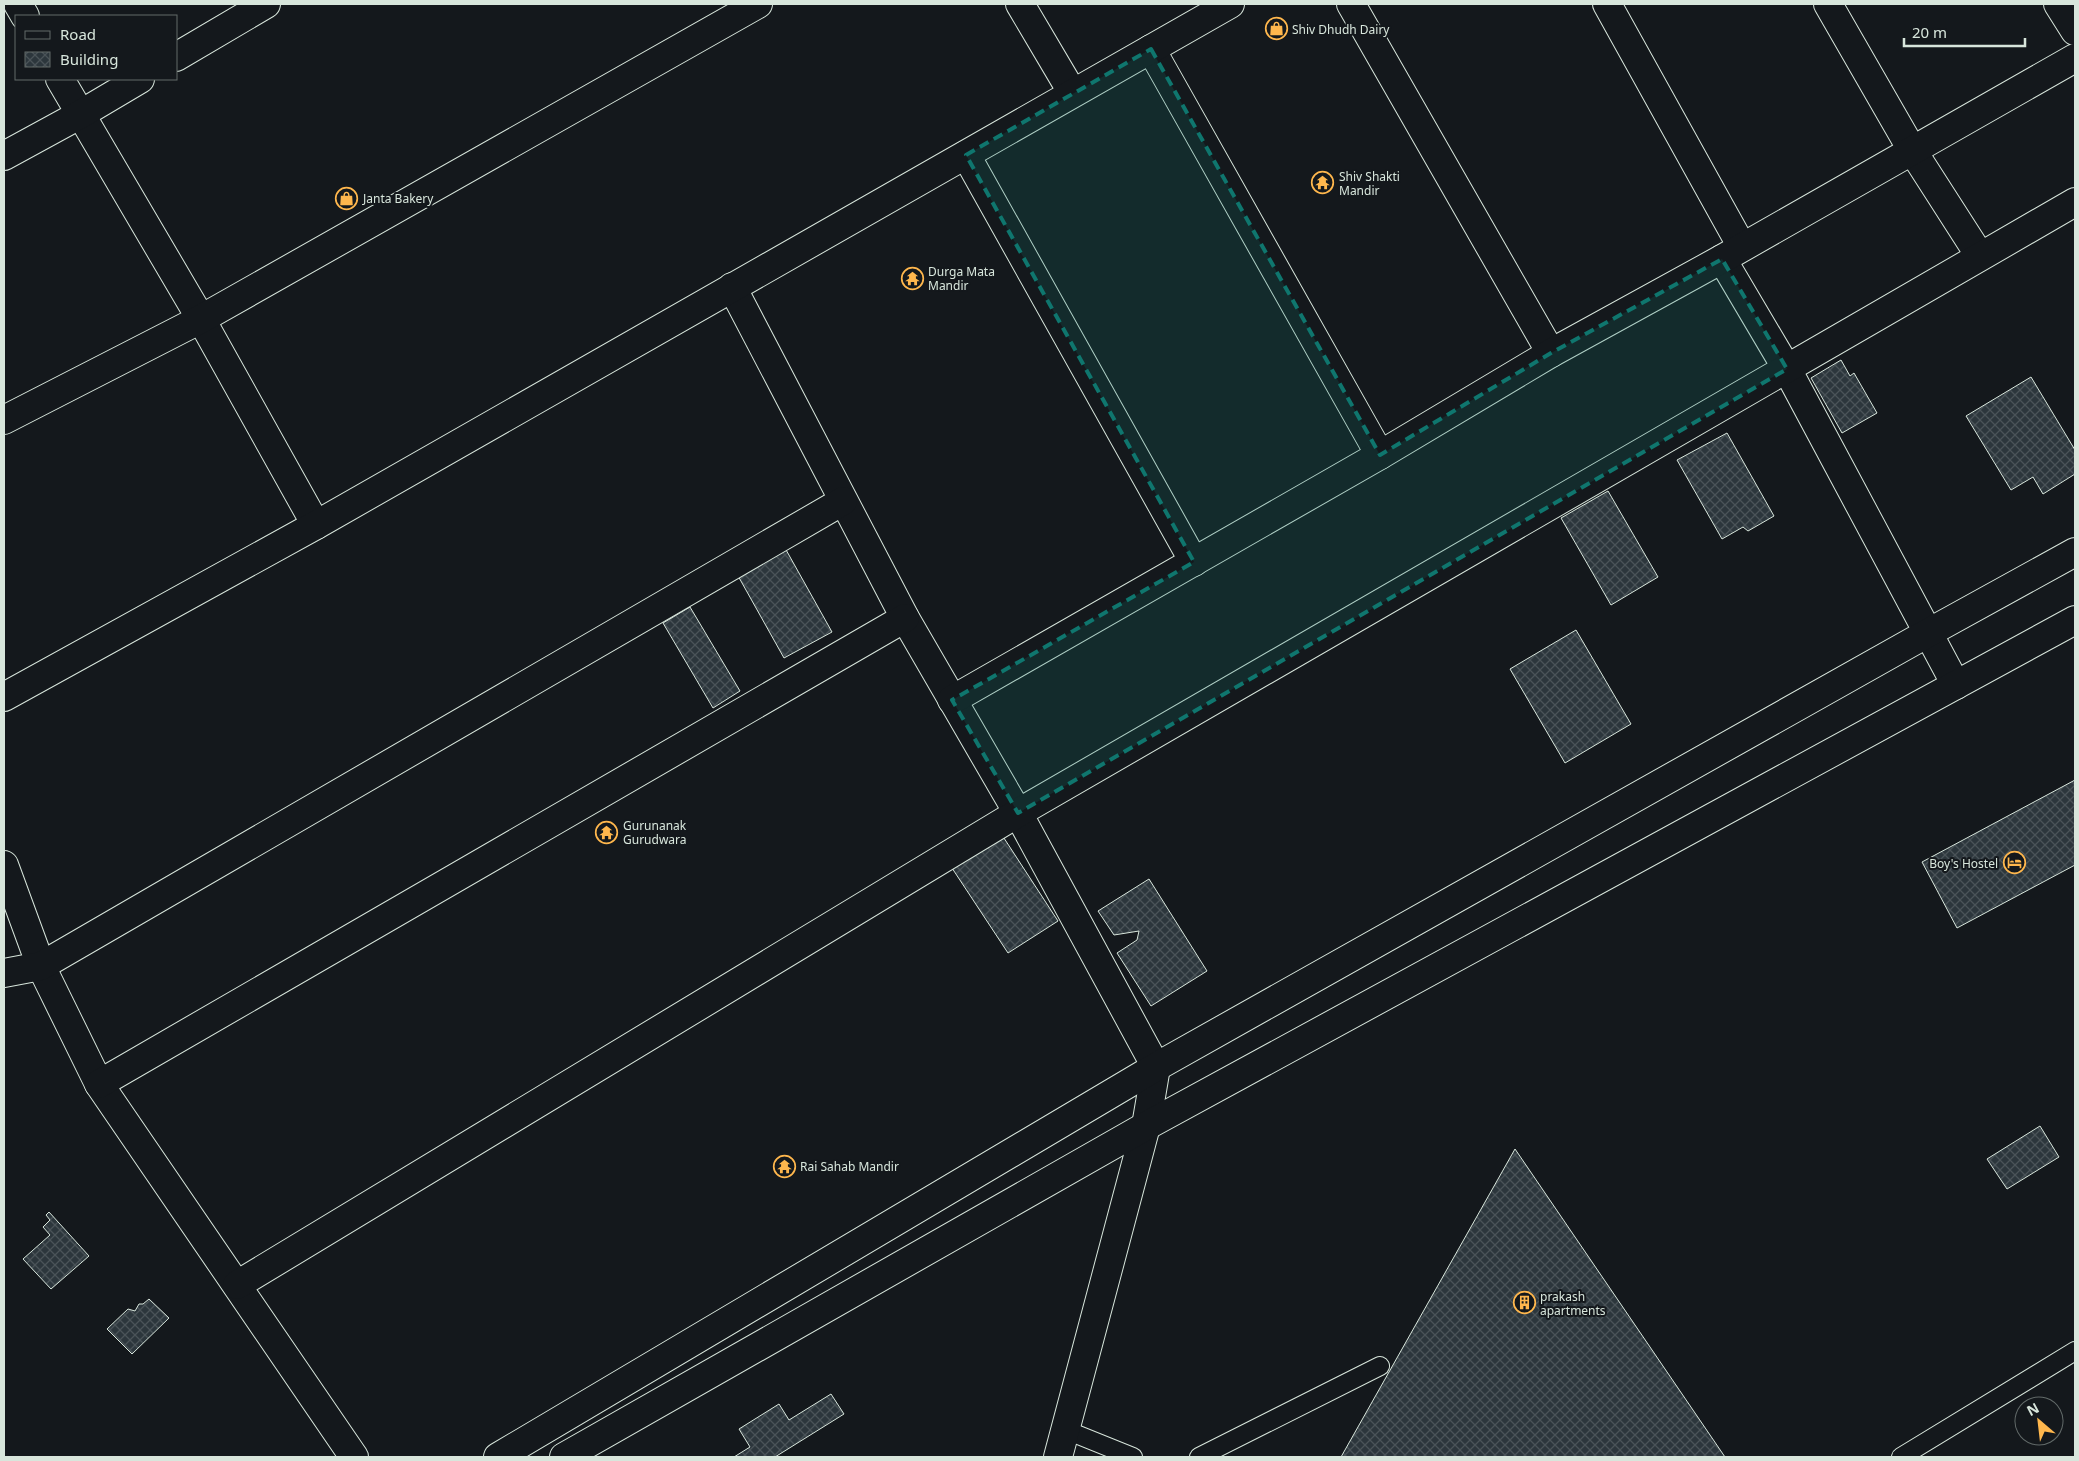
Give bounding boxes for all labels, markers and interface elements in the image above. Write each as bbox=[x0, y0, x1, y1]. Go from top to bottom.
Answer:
legend bbox=[15, 15, 178, 80]
scale bar bbox=[1904, 15, 2025, 47]
shop icon: Shiv Dhudh Dairy bbox=[1264, 17, 1288, 41]
place label: Shiv Dhudh Dairy bbox=[1292, 21, 1390, 38]
text: 20 m bbox=[1912, 22, 1947, 42]
text: Road bbox=[60, 24, 96, 44]
text: Building bbox=[60, 49, 118, 69]
place label: Shiv Shakti Mandir bbox=[1339, 168, 1400, 199]
temple icon: Shiv Shakti Mandir bbox=[1311, 171, 1335, 195]
shop icon: Janta Bakery bbox=[335, 186, 359, 210]
place label: Janta Bakery bbox=[362, 190, 434, 207]
place label: Durga Mata Mandir bbox=[928, 263, 995, 294]
temple icon: Durga Mata Mandir bbox=[900, 266, 924, 290]
place label: Gurunanak Gurudwara bbox=[623, 817, 687, 848]
temple icon: Gurunanak Gurudwara bbox=[595, 820, 619, 844]
hotel icon: Boy's Hostel bbox=[2002, 851, 2026, 875]
place label: Boy's Hostel bbox=[1929, 855, 1998, 872]
temple icon: Rai Sahab Mandir bbox=[772, 1154, 796, 1178]
place label: Rai Sahab Mandir bbox=[800, 1158, 899, 1175]
place label: prakash apartments bbox=[1540, 1288, 1606, 1319]
building icon: prakash apartments bbox=[1512, 1291, 1536, 1315]
north arrow bbox=[2014, 1396, 2064, 1446]
text: N bbox=[2023, 1398, 2042, 1420]

